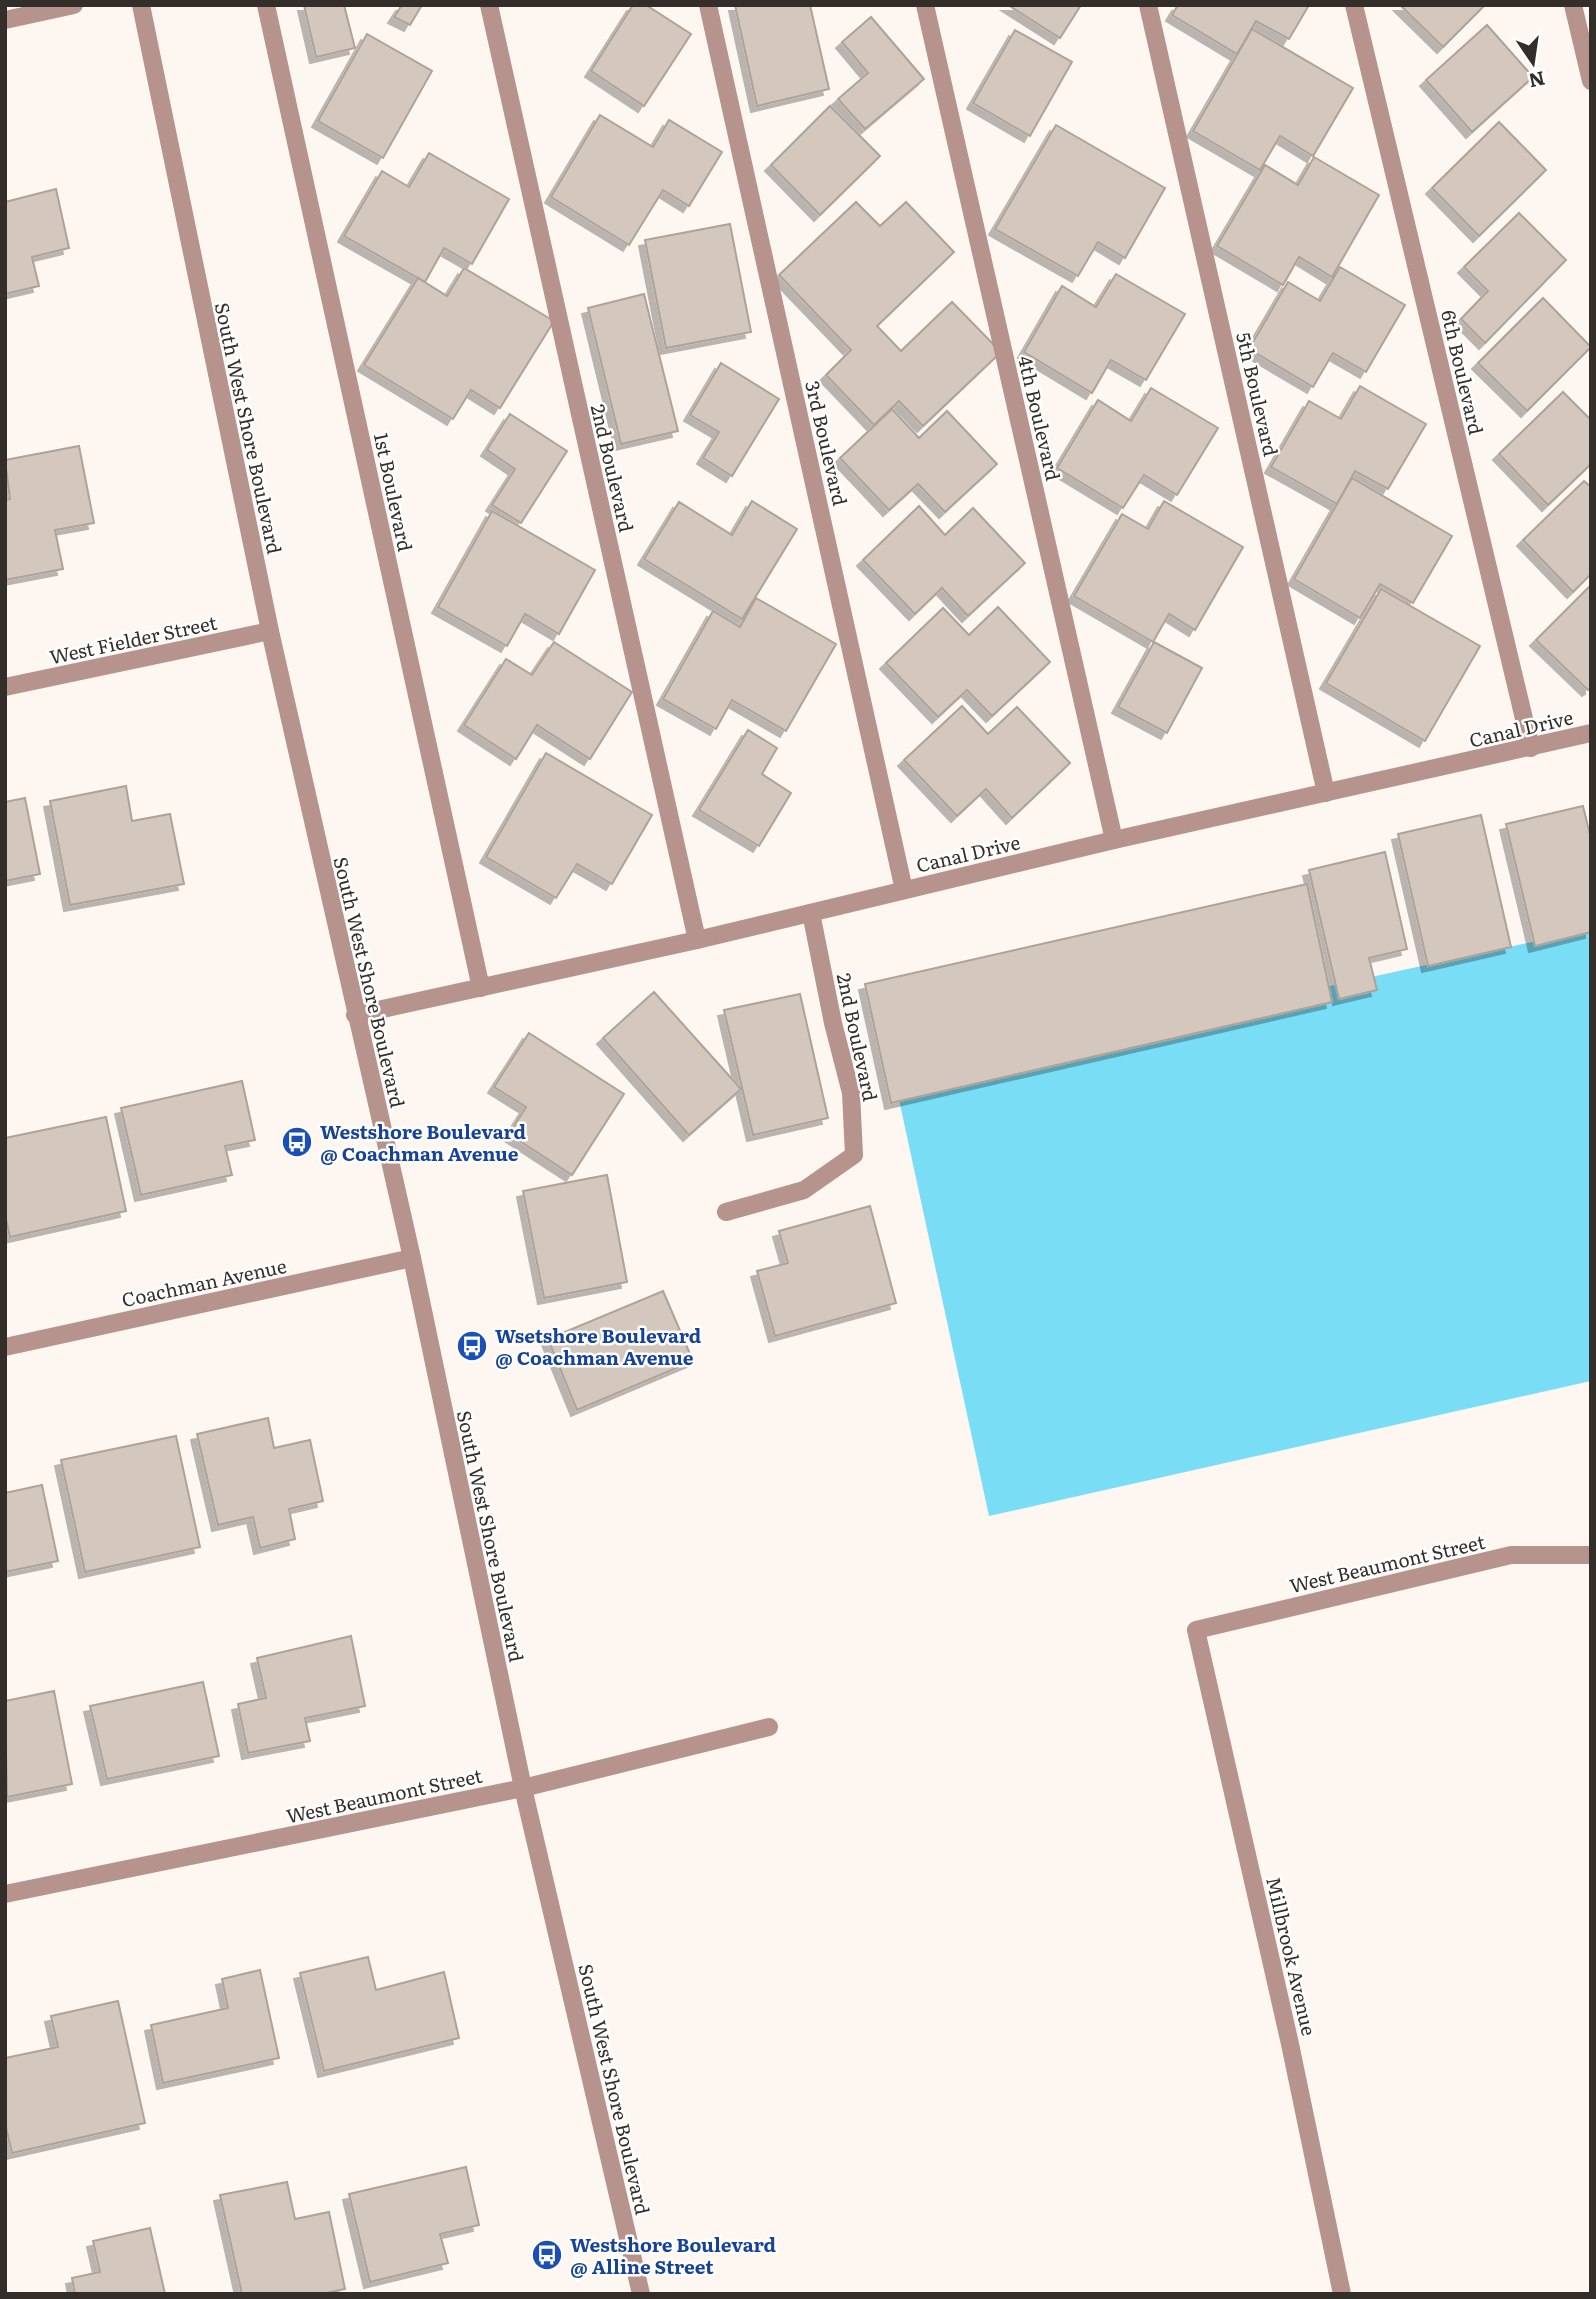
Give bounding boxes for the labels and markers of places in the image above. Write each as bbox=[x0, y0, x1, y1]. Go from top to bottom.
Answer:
place label: Westshore Boulevard @ Coachman Avenue bbox=[320, 1117, 527, 1167]
bus stop icon: Westshore Boulevard @ Coachman Avenue bbox=[280, 1125, 314, 1159]
place label: Wsetshore Boulevard @ Coachman Avenue bbox=[495, 1321, 702, 1371]
bus stop icon: Wsetshore Boulevard @ Coachman Avenue bbox=[455, 1329, 489, 1363]
place label: Westshore Boulevard @ Alline Street bbox=[570, 2230, 777, 2280]
bus stop icon: Westshore Boulevard @ Alline Street bbox=[530, 2238, 564, 2272]

